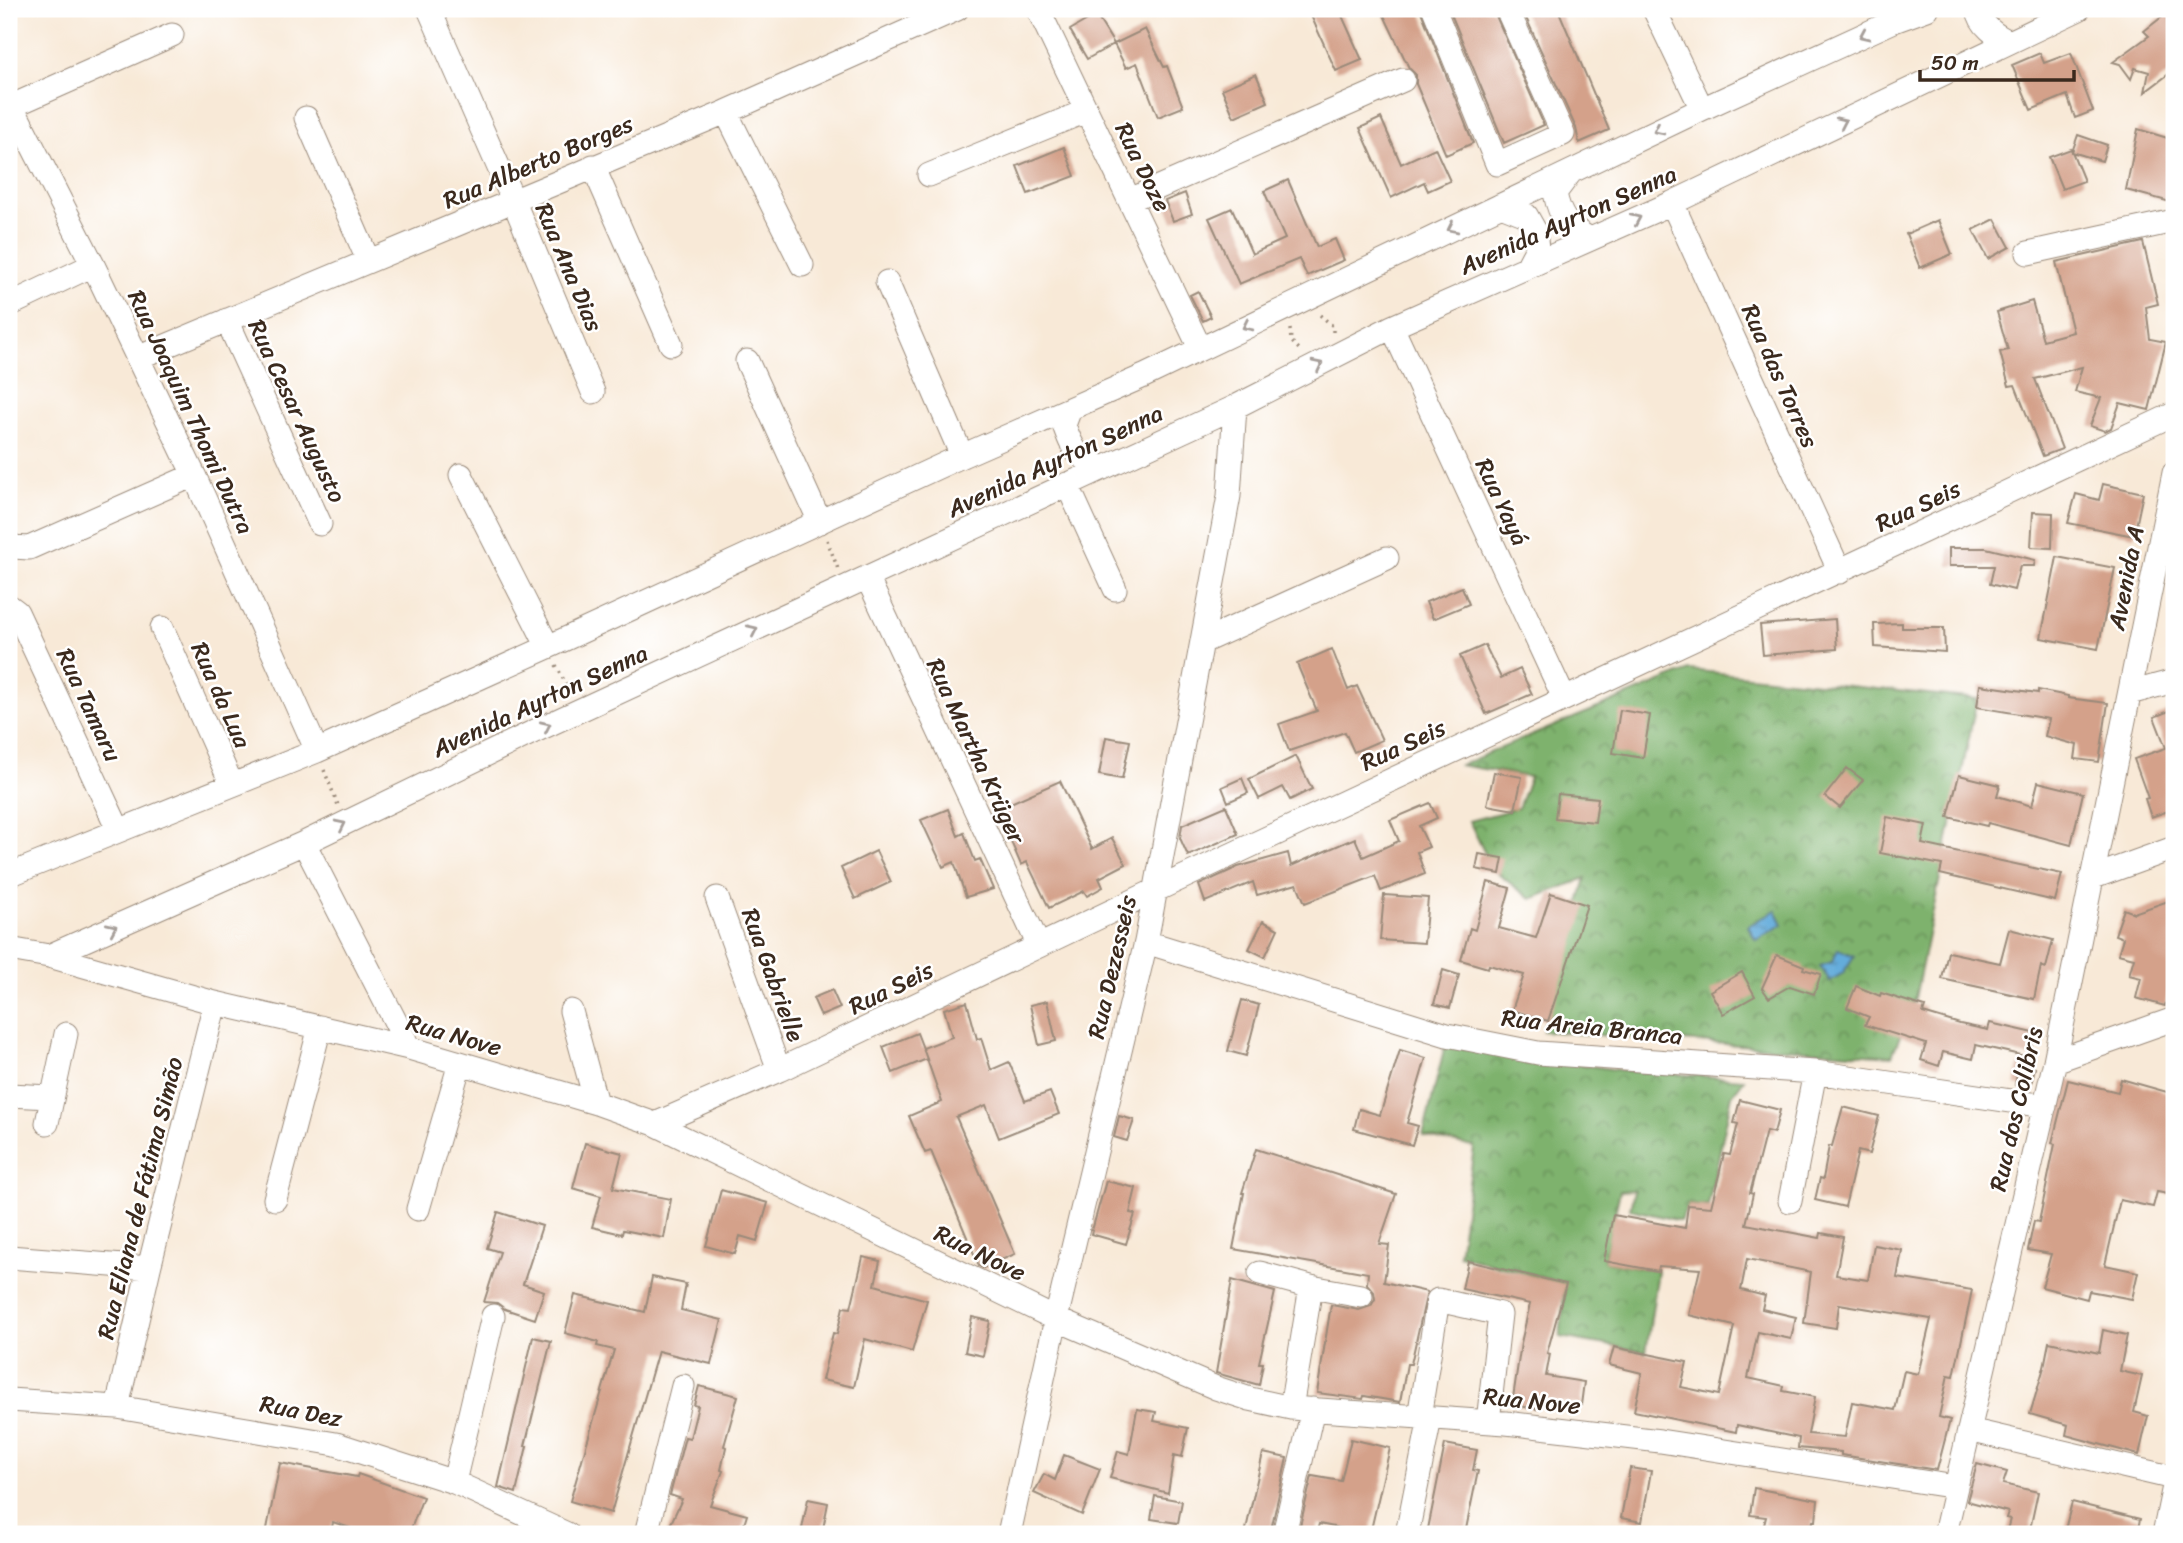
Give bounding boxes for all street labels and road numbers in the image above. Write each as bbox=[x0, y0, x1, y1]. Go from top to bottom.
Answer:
street label: Rua Alberto Borges bbox=[436, 103, 641, 221]
street label: Rua Doze bbox=[1103, 115, 1183, 219]
street label: Avenida Ayrton Senna bbox=[1452, 153, 1684, 287]
street label: Rua Ana Dias bbox=[523, 196, 615, 338]
street label: Rua Joaquim Thomi Dutra bbox=[116, 283, 266, 541]
street label: Rua das Torres bbox=[1729, 297, 1831, 455]
street label: Rua Cesar Augusto bbox=[236, 312, 358, 510]
street label: Avenida Ayrton Senna bbox=[939, 392, 1170, 530]
street label: Rua Yayá bbox=[1463, 451, 1541, 553]
street label: Rua Seis bbox=[1868, 468, 1969, 544]
street label: Avenida A bbox=[2095, 522, 2157, 635]
street label: Avenida Ayrton Senna bbox=[424, 632, 655, 770]
street label: Rua da Lua bbox=[179, 635, 263, 756]
street label: Rua Tamaru bbox=[44, 641, 134, 769]
street label: Rua Martha Krüger bbox=[914, 651, 1038, 852]
street label: Rua Seis bbox=[1353, 707, 1454, 783]
street label: Rua Dezesseis bbox=[1075, 890, 1149, 1043]
street label: Rua Gabrielle bbox=[729, 902, 817, 1048]
street label: Rua Seis bbox=[841, 949, 942, 1027]
street label: Rua Areia Branca bbox=[1499, 997, 1685, 1057]
street label: Rua Nove bbox=[401, 1001, 507, 1069]
street label: Rua dos Colibris bbox=[1977, 1022, 2055, 1195]
street label: Rua Eliana de Fátima Simão bbox=[85, 1052, 195, 1344]
street label: Rua Nove bbox=[927, 1213, 1033, 1293]
street label: Rua Nove bbox=[1481, 1375, 1583, 1427]
street label: Rua Dez bbox=[256, 1382, 346, 1440]

